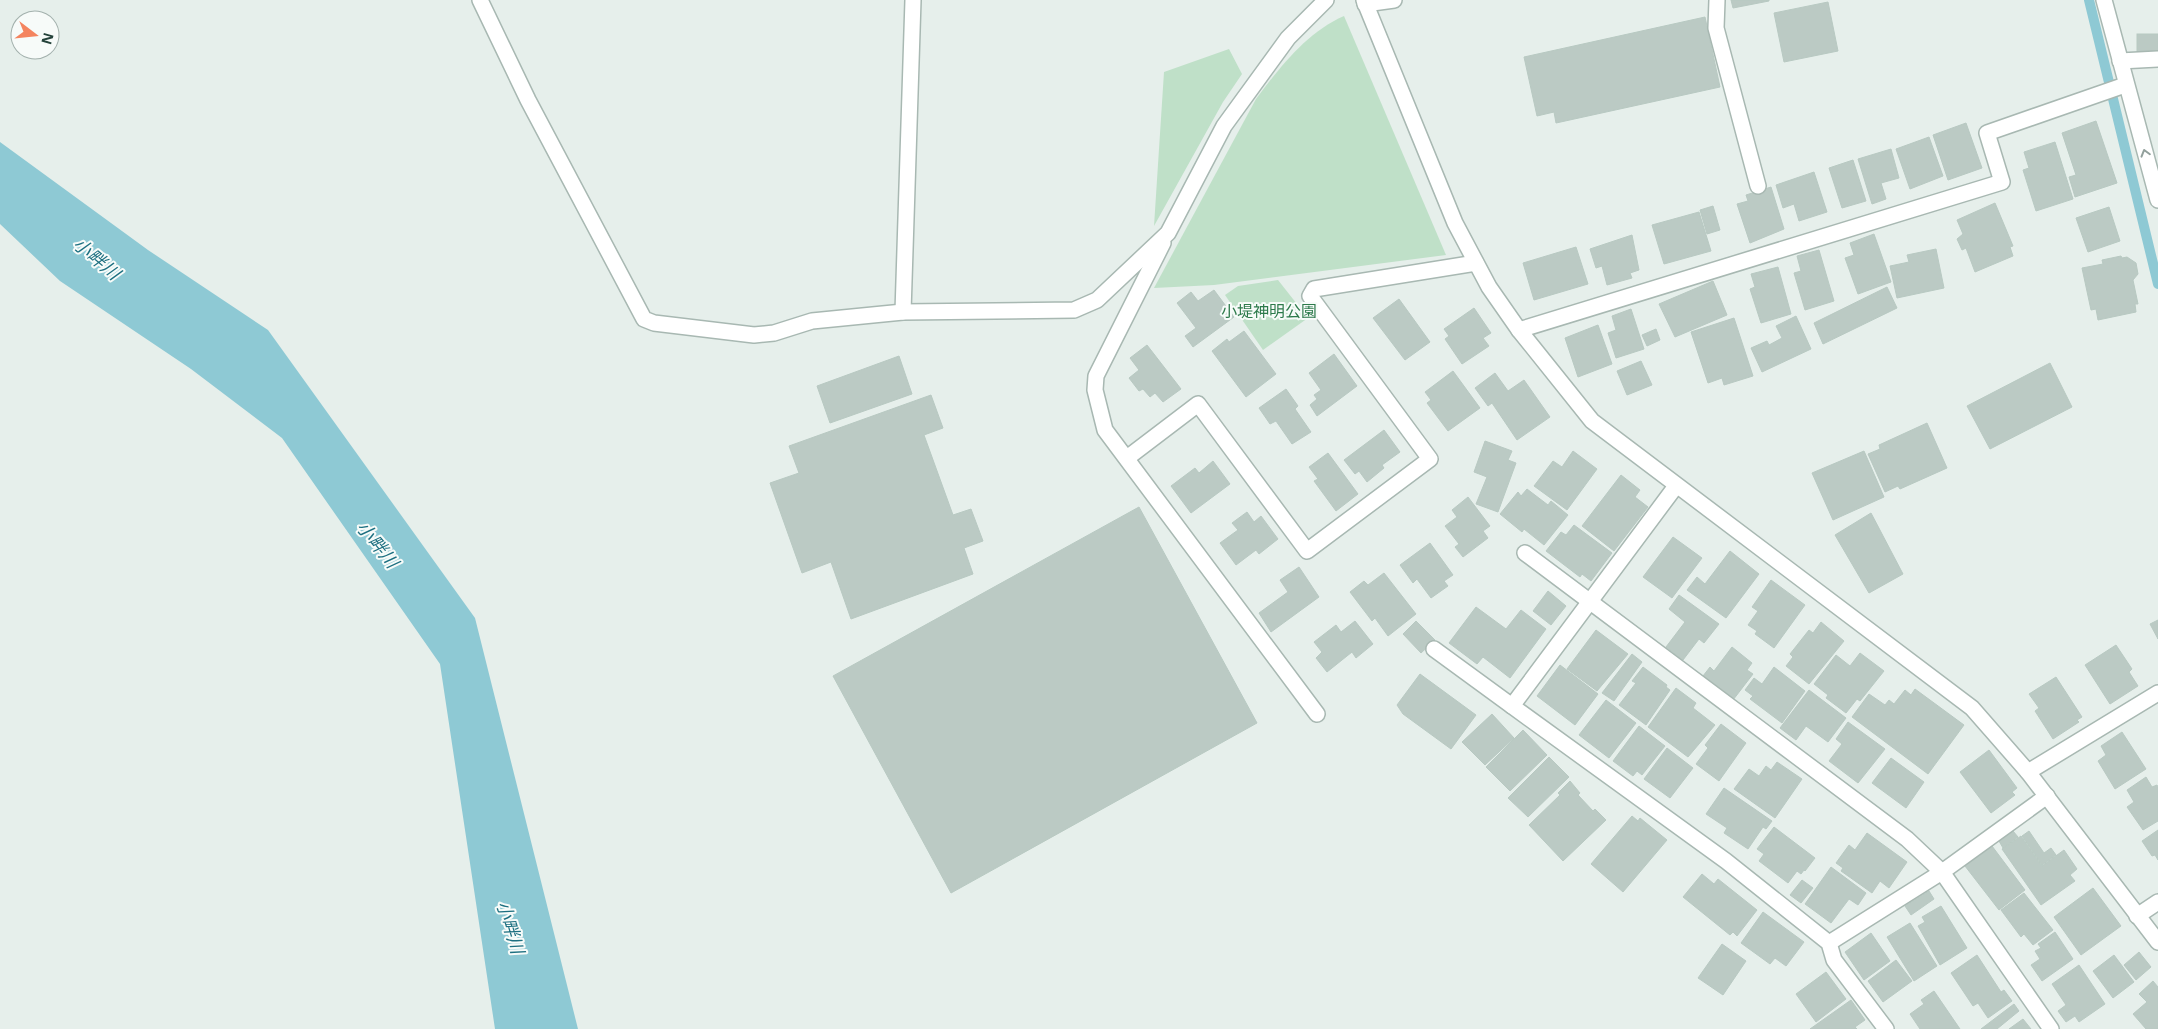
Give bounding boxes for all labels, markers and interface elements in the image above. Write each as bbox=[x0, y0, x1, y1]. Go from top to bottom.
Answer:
north arrow bbox=[10, 10, 60, 60]
text: N bbox=[37, 31, 59, 47]
one-way arrow bbox=[2140, 150, 2150, 158]
water label: 小畔川 bbox=[69, 231, 127, 286]
park label: 小堤神明公園 bbox=[1221, 300, 1317, 322]
water label: 小畔川 bbox=[352, 515, 406, 574]
water label: 小畔川 bbox=[492, 898, 531, 958]

